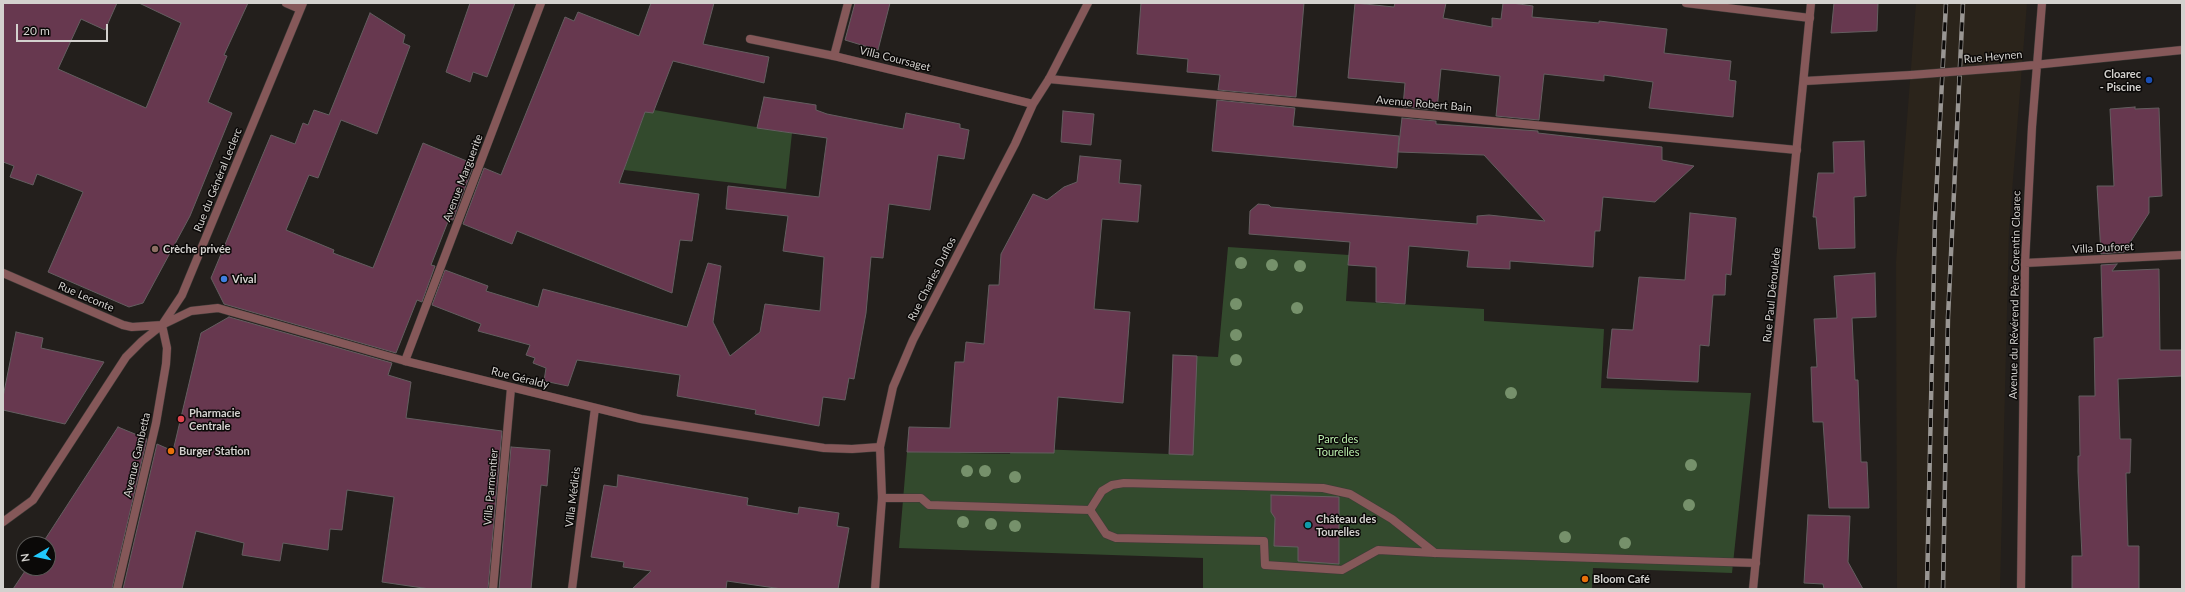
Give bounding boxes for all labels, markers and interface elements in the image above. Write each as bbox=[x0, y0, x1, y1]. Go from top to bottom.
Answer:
scale bar bbox=[18, 16, 110, 42]
text: 20 m bbox=[23, 23, 50, 38]
street label: Villa Coursaget bbox=[858, 44, 932, 74]
street label: Rue Heynen bbox=[1963, 48, 2023, 66]
place label: Cloarec - Piscine bbox=[2100, 67, 2141, 93]
marker: Cloarec - Piscine bbox=[2144, 75, 2154, 85]
street label: Avenue Robert Bain bbox=[1376, 93, 1472, 115]
street label: Rue du Général Leclerc bbox=[191, 126, 245, 234]
street label: Avenue Marguerite bbox=[440, 132, 486, 224]
street label: Avenue du Révérend Père Corentin Cloarec bbox=[2007, 191, 2023, 399]
street label: Rue Charles Duflos bbox=[905, 235, 959, 323]
street label: Villa Duforet bbox=[2072, 240, 2134, 256]
place label: Crèche privée bbox=[163, 242, 231, 256]
marker: Crèche privée bbox=[150, 244, 160, 254]
street label: Rue Paul Déroulède bbox=[1760, 247, 1784, 343]
place label: Vival bbox=[232, 272, 256, 286]
marker: Vival bbox=[219, 274, 229, 284]
street label: Rue Leconte bbox=[56, 279, 116, 315]
street label: Rue Géraldy bbox=[490, 364, 550, 392]
place label: Pharmacie Centrale bbox=[189, 406, 240, 432]
street label: Avenue Gambetta bbox=[121, 411, 153, 499]
marker: Pharmacie Centrale bbox=[176, 414, 186, 424]
park label: Parc des Tourelles bbox=[1317, 432, 1359, 458]
place label: Burger Station bbox=[179, 444, 250, 458]
marker: Burger Station bbox=[166, 446, 176, 456]
street label: Villa Parmentier bbox=[481, 448, 501, 526]
street label: Villa Médicis bbox=[563, 466, 583, 528]
place label: Château des Tourelles bbox=[1316, 512, 1376, 538]
marker: Château des Tourelles bbox=[1303, 520, 1313, 530]
north arrow bbox=[16, 536, 56, 576]
text: N bbox=[18, 553, 32, 563]
place label: Bloom Café bbox=[1593, 572, 1650, 586]
marker: Bloom Café bbox=[1580, 574, 1590, 584]

